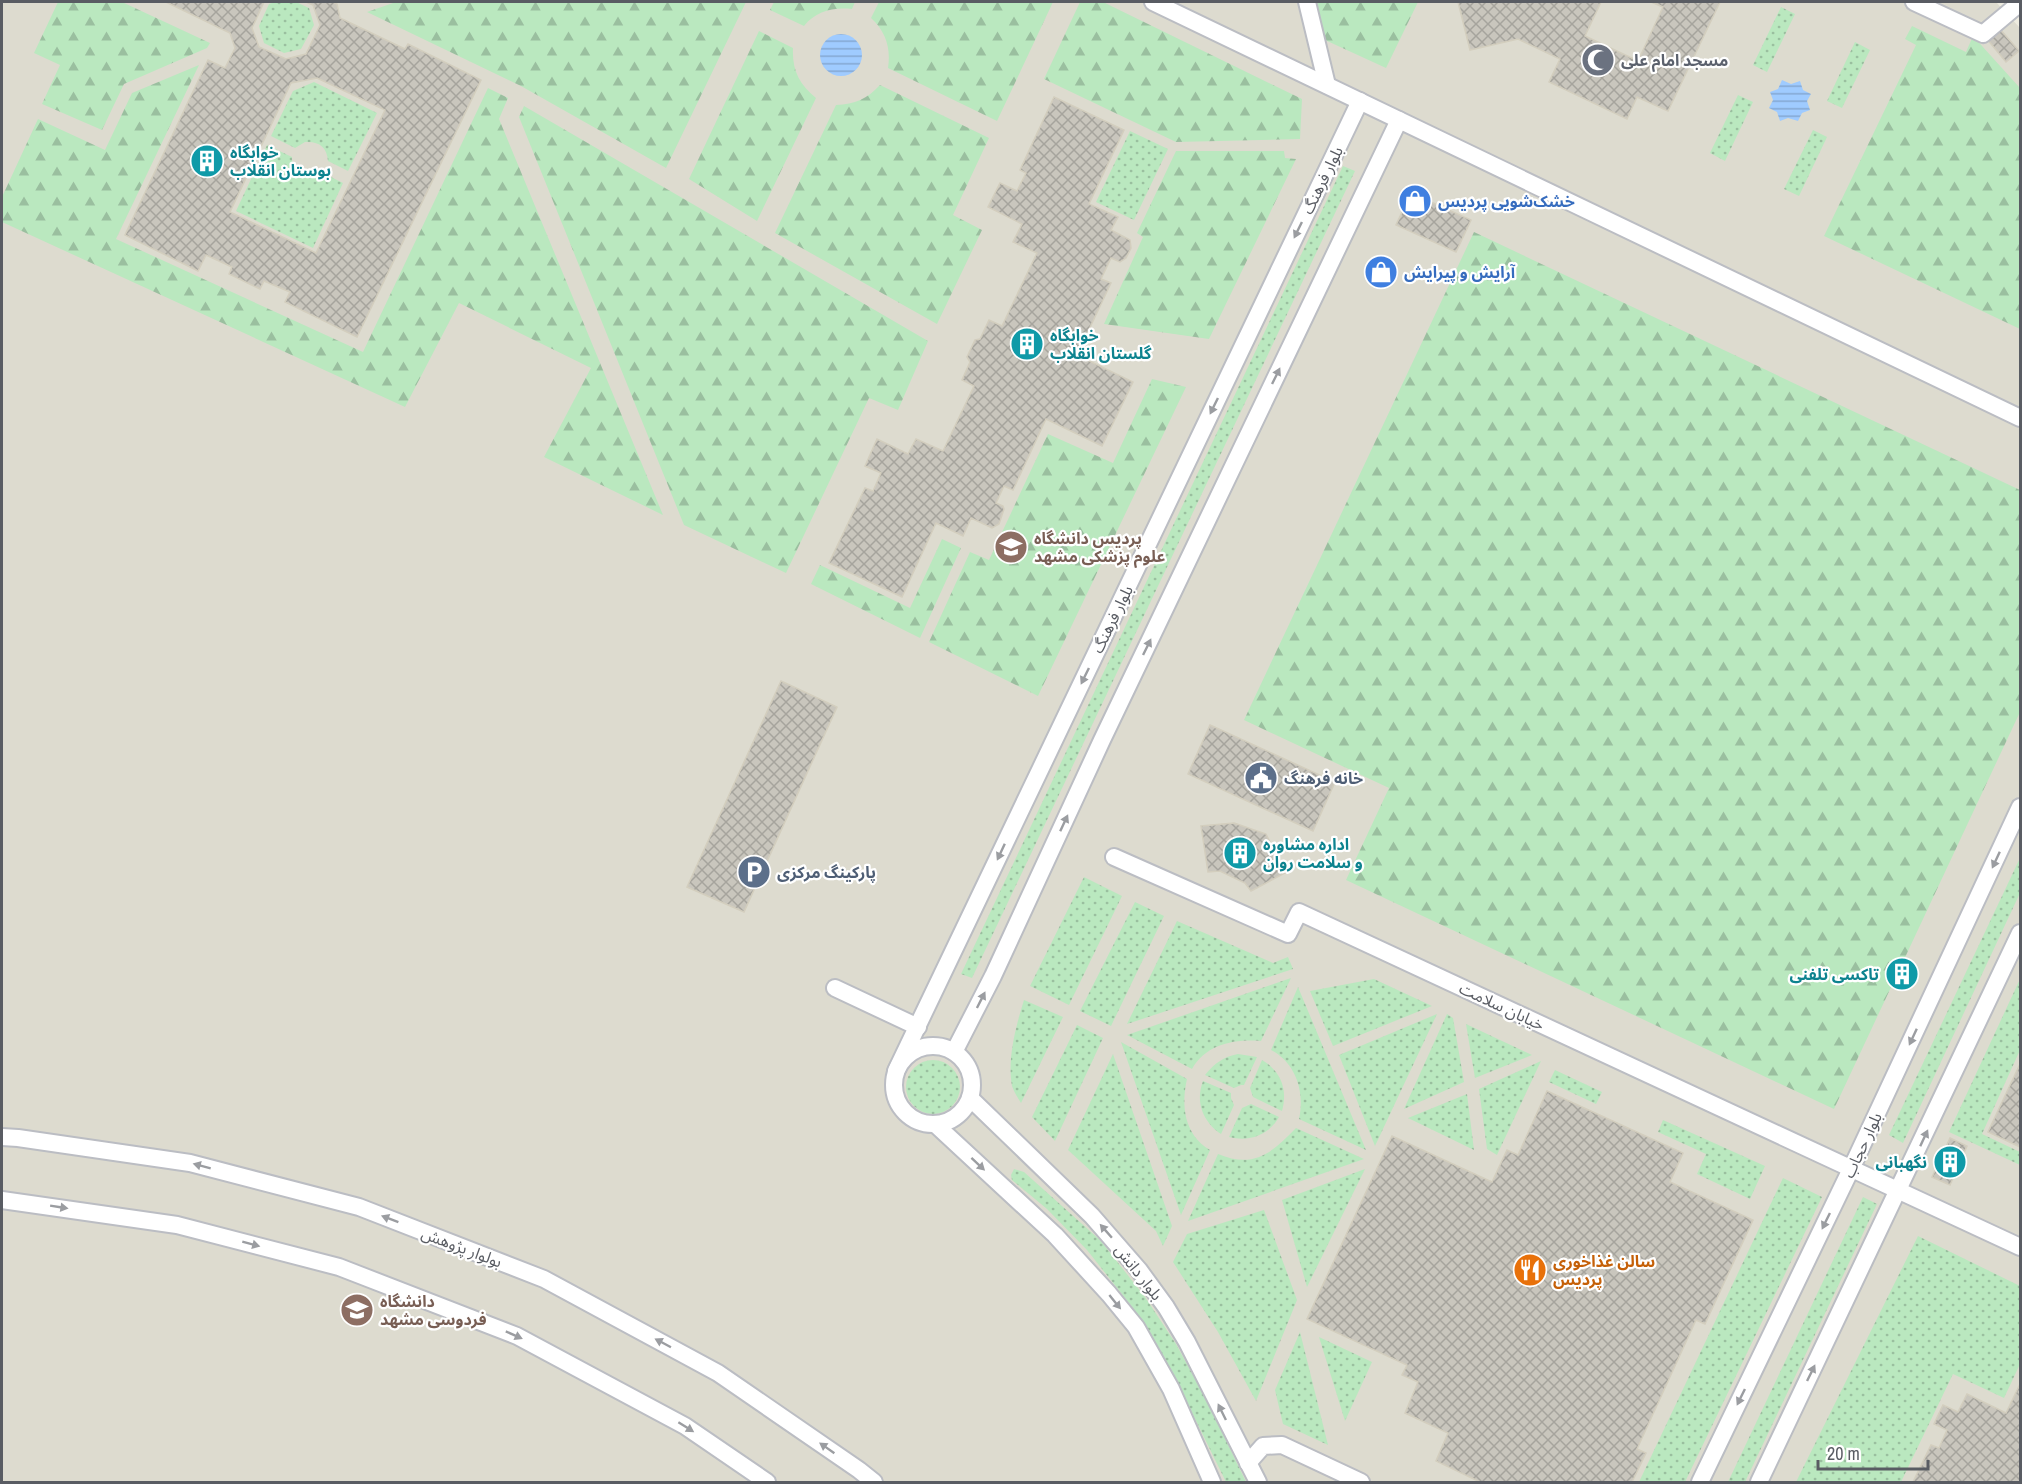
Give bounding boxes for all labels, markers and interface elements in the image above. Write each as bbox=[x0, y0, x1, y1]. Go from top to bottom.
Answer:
mosque icon: مسجد امام علی bbox=[1580, 42, 1616, 78]
place label: مسجد امام علی bbox=[1621, 49, 1728, 72]
place label: خوابگاه بوستان انقلاب bbox=[230, 141, 331, 181]
street label: بلوار فرهنگ bbox=[1296, 142, 1348, 218]
building icon: خوابگاه بوستان انقلاب bbox=[189, 143, 225, 179]
shop icon: خشک‌شویی پردیس bbox=[1397, 183, 1433, 219]
place label: خشک‌شویی پردیس bbox=[1438, 190, 1575, 212]
one-way arrow bbox=[1294, 221, 1303, 238]
shop icon: آرایش و پیرایش bbox=[1363, 254, 1399, 290]
place label: آرایش و پیرایش bbox=[1404, 261, 1516, 283]
place label: خوابگاه گلستان انقلاب bbox=[1050, 324, 1152, 364]
building icon: خوابگاه گلستان انقلاب bbox=[1009, 326, 1045, 362]
one-way arrow bbox=[1272, 368, 1281, 385]
one-way arrow bbox=[1210, 397, 1219, 414]
place label: پردیس دانشگاه علوم پزشکی مشهد bbox=[1034, 527, 1165, 568]
school or university icon: پردیس دانشگاه علوم پزشکی مشهد bbox=[993, 529, 1029, 565]
street label: بلوار فرهنگ bbox=[1086, 581, 1138, 657]
one-way arrow bbox=[1141, 638, 1151, 656]
one-way arrow bbox=[1080, 668, 1089, 685]
public building icon: خانه فرهنگ bbox=[1243, 760, 1279, 796]
place label: خانه فرهنگ bbox=[1284, 767, 1363, 789]
one-way arrow bbox=[1059, 815, 1068, 832]
place label: اداره مشاوره و سلامت روان bbox=[1263, 833, 1363, 873]
building icon: اداره مشاوره و سلامت روان bbox=[1222, 835, 1258, 871]
one-way arrow bbox=[996, 844, 1005, 861]
one-way arrow bbox=[1991, 852, 2000, 869]
parking icon: پارکینگ مرکزی bbox=[736, 854, 772, 890]
place label: پارکینگ مرکزی bbox=[777, 861, 876, 883]
building icon: تاکسی تلفنی bbox=[1884, 956, 1920, 992]
place label: تاکسی تلفنی bbox=[1789, 963, 1879, 985]
street label: خیابان سلامت bbox=[1456, 977, 1548, 1035]
one-way arrow bbox=[976, 991, 985, 1008]
one-way arrow bbox=[1908, 1028, 1917, 1045]
street label: بلوار حجاب bbox=[1837, 1109, 1887, 1181]
one-way arrow bbox=[1919, 1130, 1928, 1147]
building icon: نگهبانی bbox=[1932, 1144, 1968, 1180]
place label: نگهبانی bbox=[1876, 1151, 1927, 1173]
one-way arrow bbox=[970, 1157, 985, 1171]
one-way arrow bbox=[193, 1161, 212, 1171]
one-way arrow bbox=[50, 1203, 69, 1212]
one-way arrow bbox=[1821, 1213, 1830, 1230]
one-way arrow bbox=[381, 1214, 399, 1223]
street label: بولوار پژوهش bbox=[418, 1222, 505, 1273]
one-way arrow bbox=[1099, 1223, 1112, 1239]
street label: بلوار دانش bbox=[1110, 1239, 1168, 1305]
one-way arrow bbox=[242, 1240, 260, 1249]
place label: سالن غذاخوری پردیس bbox=[1553, 1250, 1655, 1290]
restaurant icon: سالن غذاخوری پردیس bbox=[1512, 1252, 1548, 1288]
place label: دانشگاه فردوسی مشهد bbox=[380, 1290, 487, 1330]
school or university icon: دانشگاه فردوسی مشهد bbox=[339, 1292, 375, 1328]
one-way arrow bbox=[1109, 1294, 1121, 1309]
one-way arrow bbox=[505, 1330, 523, 1340]
one-way arrow bbox=[654, 1338, 671, 1348]
one-way arrow bbox=[1807, 1365, 1816, 1382]
one-way arrow bbox=[1737, 1389, 1746, 1406]
one-way arrow bbox=[1217, 1403, 1227, 1420]
one-way arrow bbox=[678, 1422, 694, 1433]
scale bar bbox=[1818, 1433, 1928, 1471]
text: 20 m bbox=[1827, 1441, 1860, 1466]
one-way arrow bbox=[819, 1442, 835, 1454]

